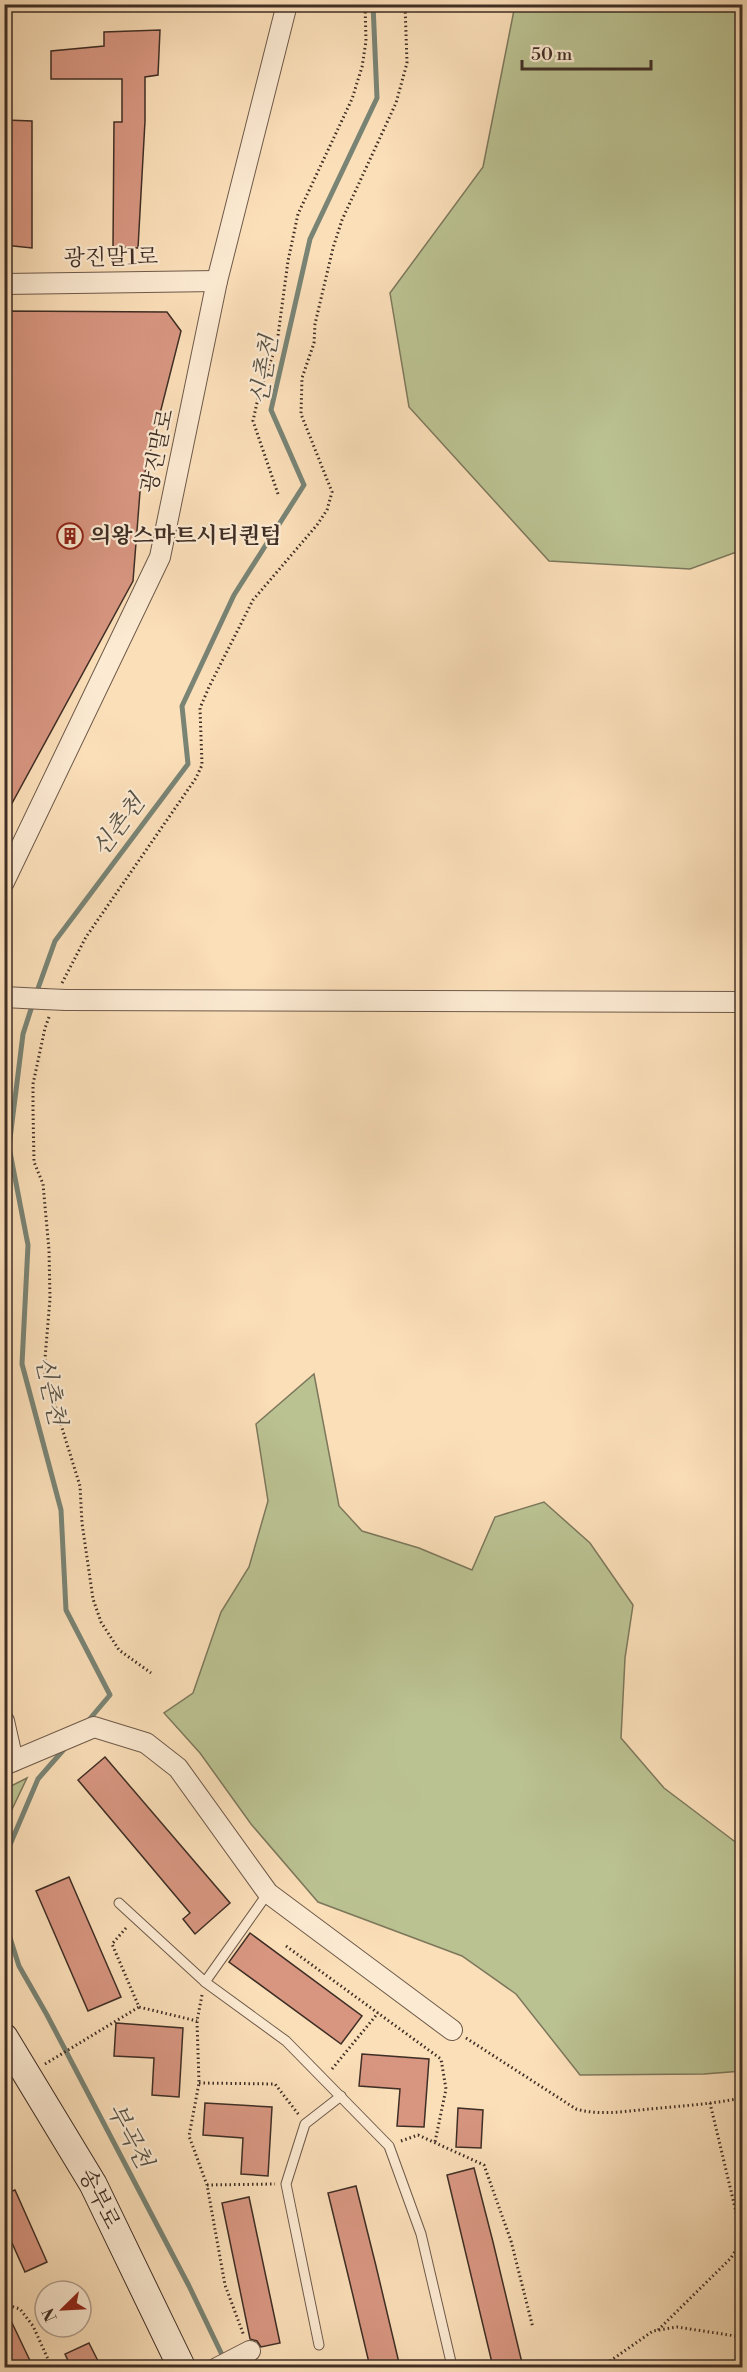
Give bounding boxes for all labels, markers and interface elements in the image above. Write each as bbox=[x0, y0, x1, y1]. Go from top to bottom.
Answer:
scale bar bbox=[522, 33, 651, 71]
text: 50 m bbox=[531, 43, 573, 66]
street label: 광진말1로 bbox=[64, 244, 158, 272]
water label: 신촌천 bbox=[245, 332, 286, 407]
street label: 광진말로 bbox=[136, 407, 180, 495]
building icon: 의왕스마트시티퀀텀 bbox=[55, 521, 85, 551]
place label: 의왕스마트시티퀀텀 bbox=[90, 523, 281, 550]
water label: 신촌천 bbox=[86, 788, 153, 863]
water label: 신촌천 bbox=[28, 1354, 72, 1430]
water label: 부곡천 bbox=[99, 2098, 159, 2175]
street label: 송부로 bbox=[72, 2164, 126, 2234]
north arrow bbox=[33, 2279, 93, 2339]
text: N bbox=[38, 2305, 62, 2325]

